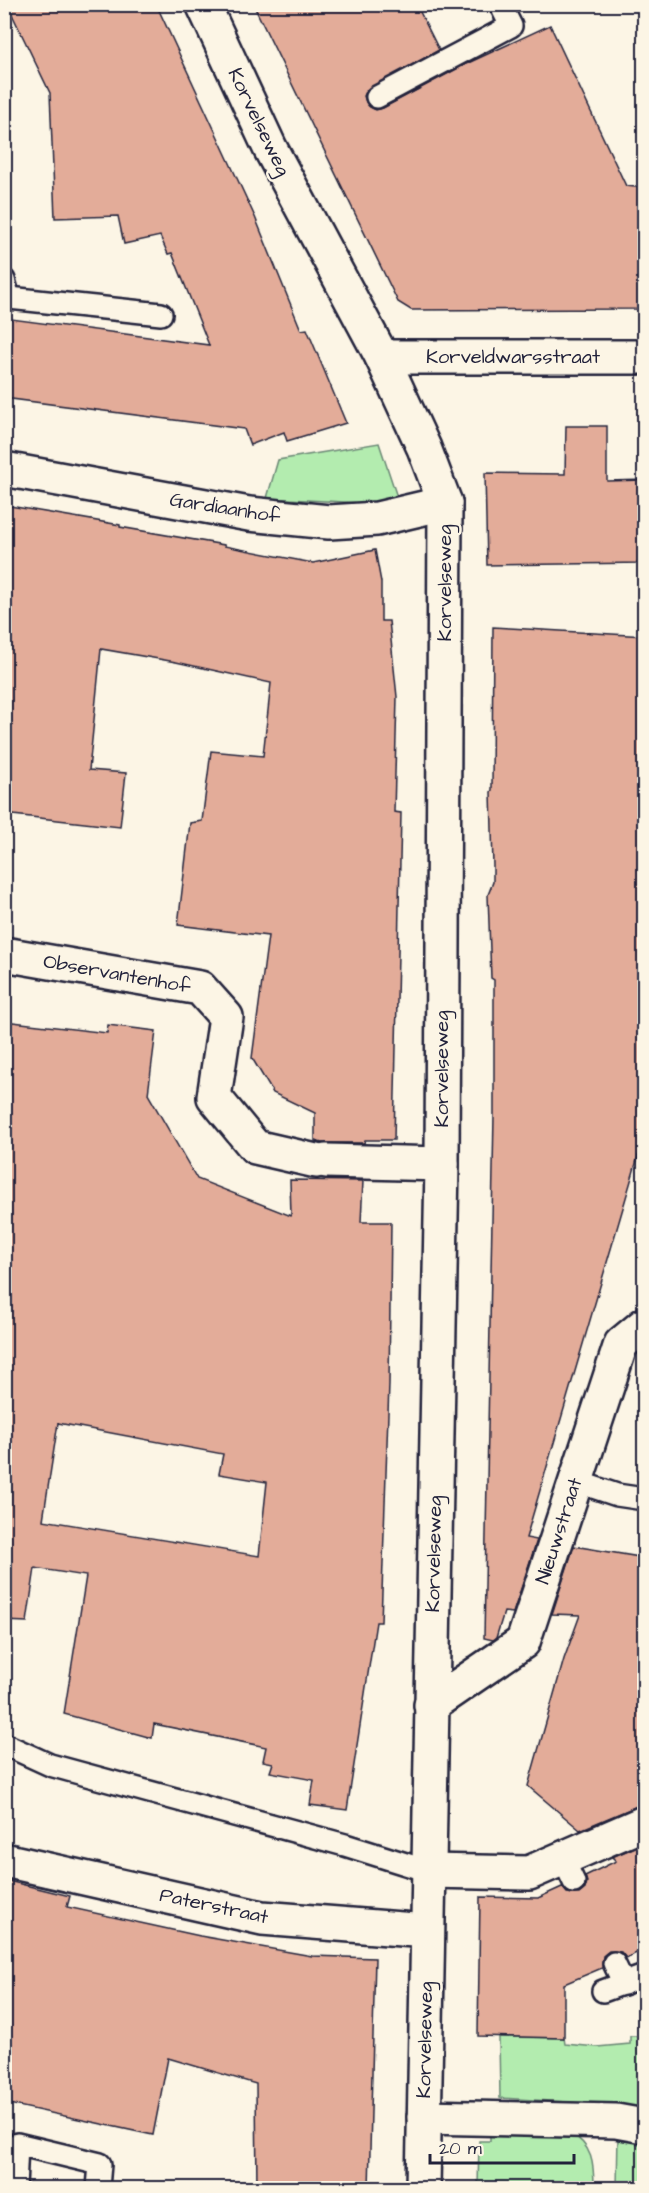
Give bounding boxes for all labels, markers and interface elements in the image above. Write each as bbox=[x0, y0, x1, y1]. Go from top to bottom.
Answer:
street label: Korvelseweg bbox=[220, 63, 297, 181]
street label: Korveldwarsstraat bbox=[426, 343, 600, 371]
street label: Gardiaanhof bbox=[168, 485, 282, 531]
street label: Korvelseweg bbox=[431, 525, 460, 641]
street label: Observantenhof bbox=[41, 947, 193, 1001]
street label: Korvelseweg bbox=[428, 1011, 457, 1127]
street label: Nieuwstraat bbox=[529, 1474, 589, 1588]
street label: Korvelseweg bbox=[419, 1495, 450, 1613]
street label: Paterstraat bbox=[157, 1881, 271, 1931]
street label: Korvelseweg bbox=[410, 1981, 441, 2099]
scale bar bbox=[430, 2127, 574, 2165]
text: 20 m bbox=[439, 2136, 482, 2161]

